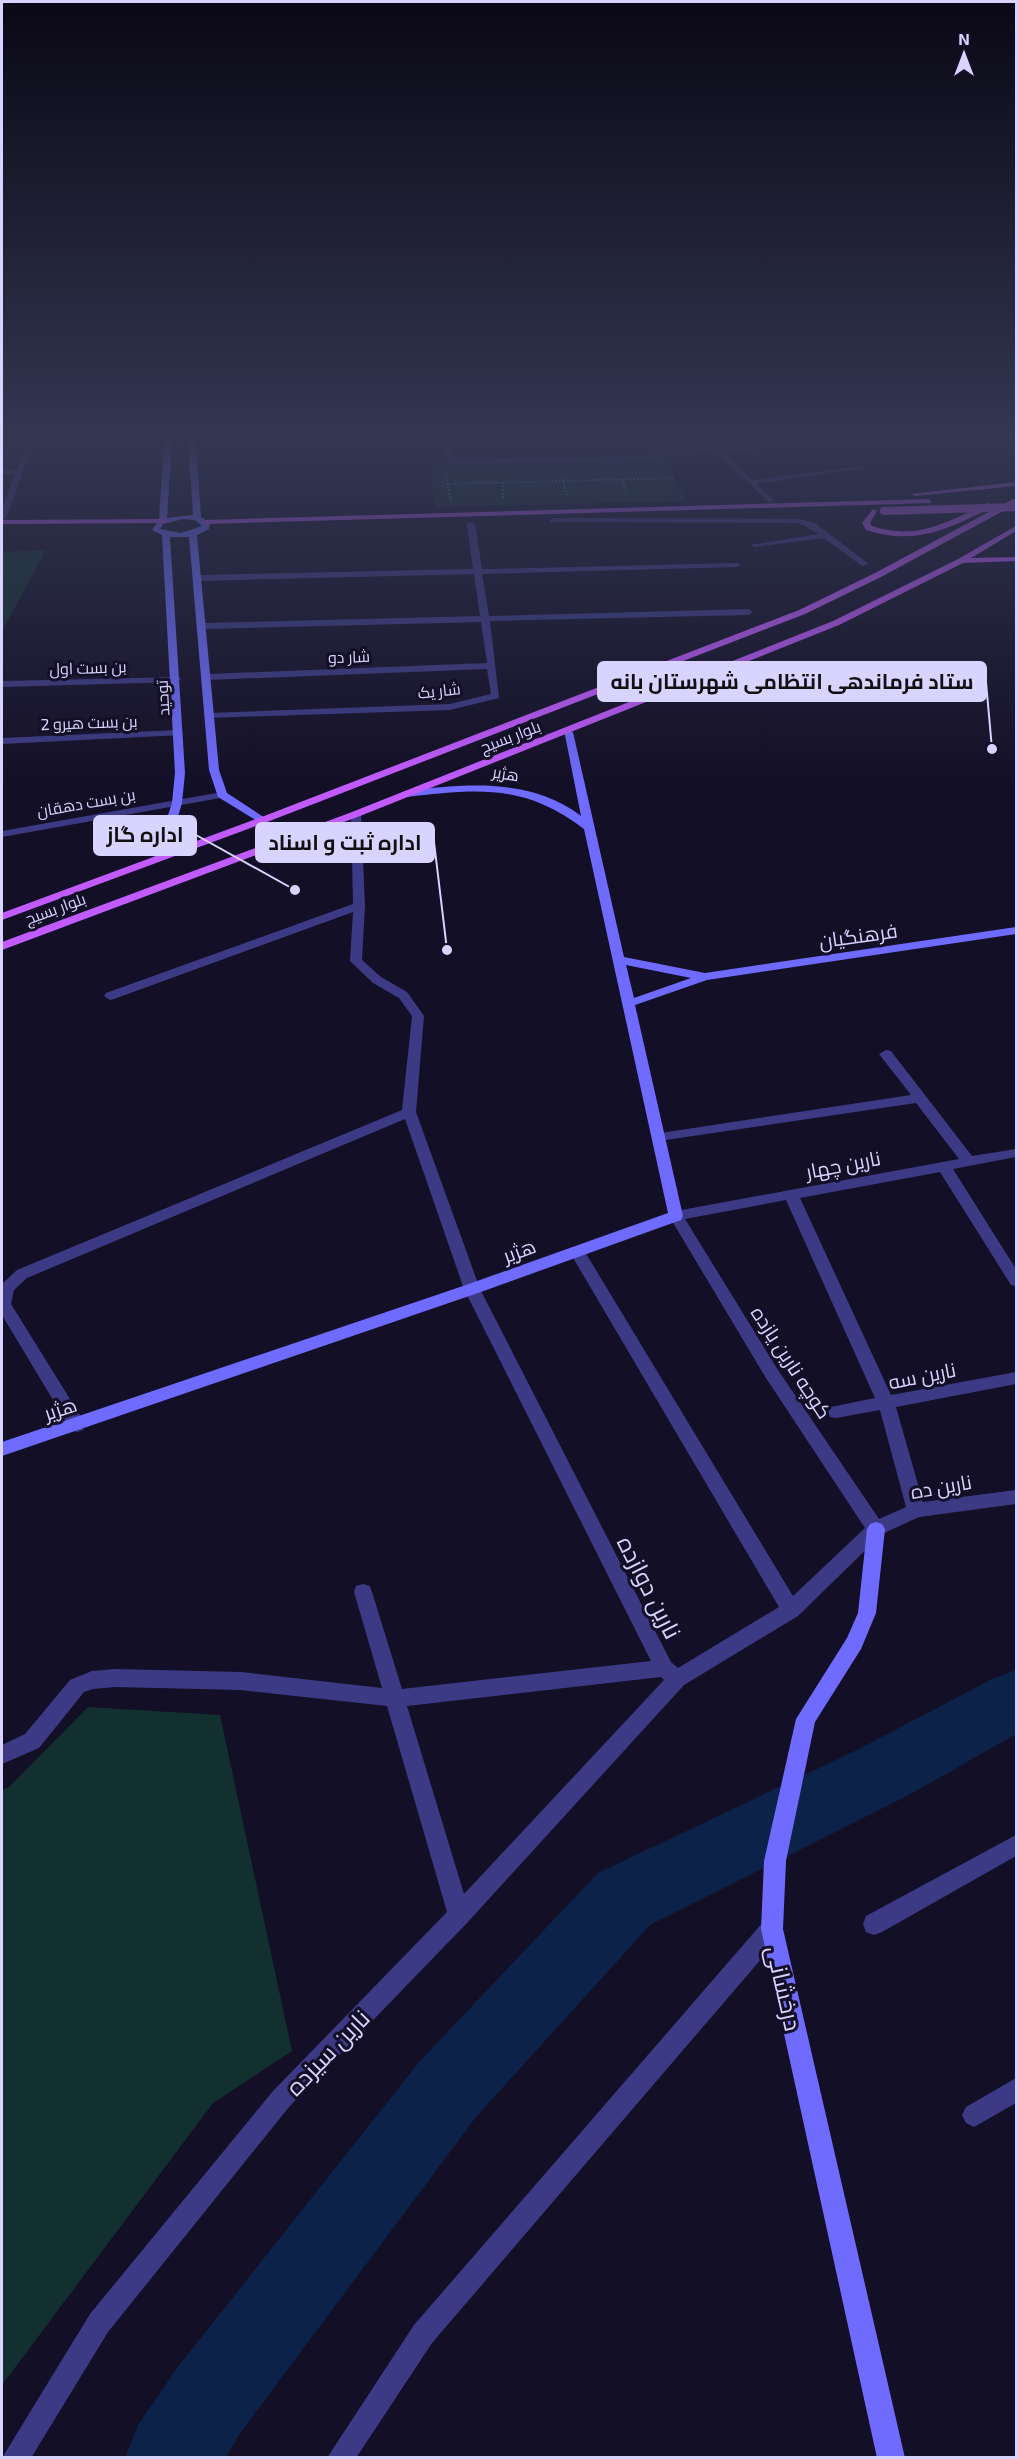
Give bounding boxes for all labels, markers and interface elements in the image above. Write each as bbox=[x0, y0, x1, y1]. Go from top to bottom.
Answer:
north arrow bbox=[934, 24, 994, 84]
text: N bbox=[958, 29, 970, 48]
street label: شار دو bbox=[328, 646, 370, 667]
street label: بن بست اول bbox=[49, 656, 127, 680]
callout: ستاد فرماندهی انتظامی شهرستان بانه bbox=[598, 662, 986, 701]
text: ستاد فرماندهی انتظامی شهرستان بانه bbox=[610, 668, 974, 695]
street label: شار یک bbox=[417, 678, 462, 703]
street label: توحید bbox=[152, 679, 173, 716]
street label: بن بست هیرو 2 bbox=[40, 711, 138, 735]
street label: بلوار بسیج bbox=[477, 716, 544, 759]
street label: هژیر bbox=[490, 761, 521, 785]
street label: بن بست دهقان bbox=[35, 784, 137, 822]
callout: اداره گاز bbox=[94, 816, 196, 855]
text: اداره گاز bbox=[105, 821, 184, 847]
callout: اداره ثبت و اسناد bbox=[256, 823, 434, 862]
text: اداره ثبت و اسناد bbox=[268, 829, 422, 856]
street label: بلوار بسیج bbox=[22, 888, 89, 931]
street label: فرهنگیان bbox=[817, 918, 899, 954]
street label: نارین چهار bbox=[803, 1145, 883, 1185]
street label: هژیر bbox=[498, 1233, 539, 1268]
street label: کوچه نارین یازده bbox=[745, 1301, 837, 1424]
street label: نارین سه bbox=[886, 1357, 958, 1395]
street label: هژیر bbox=[40, 1391, 80, 1426]
street label: نارین ده bbox=[909, 1469, 974, 1505]
street label: نارین دوازده bbox=[611, 1531, 688, 1644]
street label: درخشانی bbox=[760, 1943, 809, 2034]
street label: نارین سیزده bbox=[279, 2003, 376, 2102]

